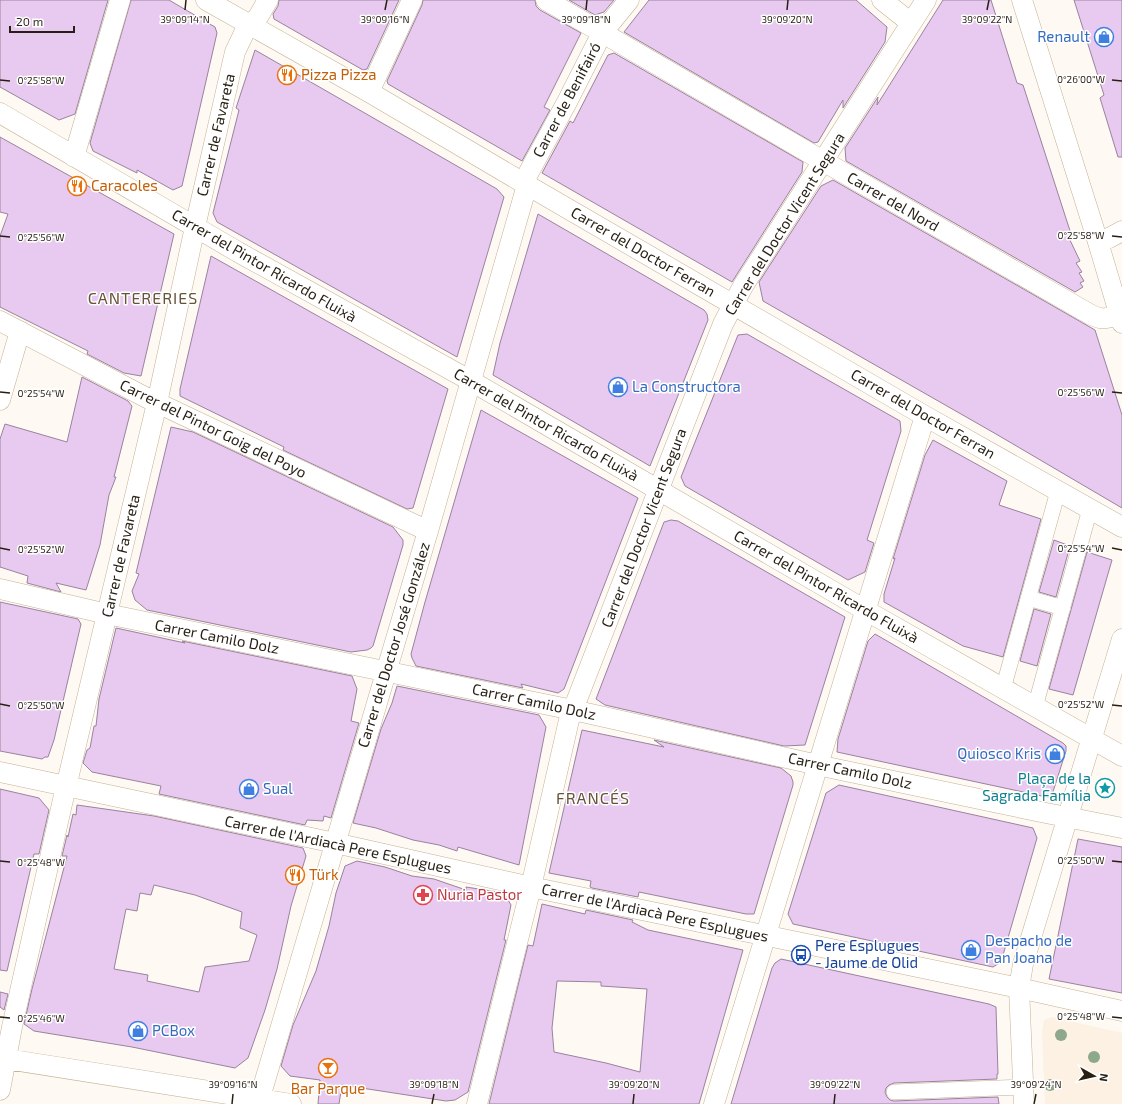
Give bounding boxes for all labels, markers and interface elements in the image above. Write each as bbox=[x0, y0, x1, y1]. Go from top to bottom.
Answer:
scale bar bbox=[10, 8, 74, 34]
text: 39°09'14"N bbox=[160, 13, 210, 25]
text: 39°09'16"N bbox=[360, 13, 410, 25]
text: 39°09'18"N bbox=[561, 13, 611, 25]
text: 39°09'20"N bbox=[762, 13, 812, 25]
text: 39°09'22"N bbox=[962, 13, 1012, 25]
text: 20 m bbox=[16, 14, 43, 28]
shop icon: Renault bbox=[1093, 26, 1115, 48]
place label: Renault bbox=[1037, 27, 1090, 45]
street label: Carrer de Benifairó bbox=[528, 39, 604, 160]
restaurant icon: Pizza Pizza bbox=[276, 64, 298, 86]
place label: Pizza Pizza bbox=[301, 65, 377, 83]
street label: Carrer de Favareta bbox=[192, 72, 238, 198]
text: 0°26'00"W bbox=[1057, 73, 1106, 85]
text: 0°25'58"W bbox=[17, 74, 65, 86]
street label: Carrer del Doctor Vicent Segura bbox=[720, 129, 848, 318]
street label: Carrer del Nord bbox=[844, 167, 943, 235]
restaurant icon: Caracoles bbox=[66, 175, 88, 197]
place label: Caracoles bbox=[91, 176, 158, 194]
street label: Carrer del Doctor Ferran bbox=[568, 202, 719, 300]
street label: Carrer del Pintor Ricardo Fluixà bbox=[169, 205, 360, 325]
text: 0°25'58"W bbox=[1057, 229, 1105, 241]
text: 0°25'56"W bbox=[18, 231, 65, 243]
district label: CANTERERIES bbox=[88, 288, 198, 307]
street label: Carrer del Pintor Ricardo Fluixà bbox=[451, 364, 642, 484]
street label: Carrer del Doctor Ferran bbox=[848, 364, 999, 462]
street label: Carrer del Pintor Goig del Poyo bbox=[117, 375, 310, 481]
shop icon: La Constructora bbox=[607, 376, 629, 398]
place label: La Constructora bbox=[632, 377, 741, 395]
text: 0°25'56"W bbox=[1058, 386, 1105, 398]
text: 0°25'54"W bbox=[17, 387, 65, 399]
street label: Carrer del Doctor Vicent Segura bbox=[597, 425, 689, 630]
street label: Carrer de Favareta bbox=[97, 493, 143, 619]
street label: Carrer del Pintor Ricardo Fluixà bbox=[731, 526, 922, 646]
street label: Carrer del Doctor José González bbox=[353, 540, 433, 750]
text: 0°25'54"W bbox=[1057, 542, 1105, 554]
text: 0°25'52"W bbox=[18, 543, 65, 555]
street label: Carrer Camilo Dolz bbox=[153, 615, 281, 657]
street label: Carrer Camilo Dolz bbox=[471, 679, 598, 723]
text: 0°25'52"W bbox=[1058, 698, 1105, 710]
text: 0°25'50"W bbox=[17, 699, 65, 711]
shop icon: Quiosco Kris bbox=[1044, 743, 1066, 765]
place label: Quiosco Kris bbox=[957, 744, 1041, 763]
street label: Carrer Camilo Dolz bbox=[787, 748, 914, 792]
place label: Plaça de la Sagrada Família bbox=[982, 769, 1091, 804]
place icon: Plaça de la Sagrada Família bbox=[1094, 777, 1116, 799]
shop icon: Sual bbox=[238, 778, 260, 800]
place label: Sual bbox=[263, 779, 293, 797]
district label: FRANCÉS bbox=[556, 788, 630, 807]
street label: Carrer de l'Ardiacà Pere Esplugues bbox=[223, 811, 453, 877]
text: 0°25'50"W bbox=[1057, 854, 1105, 866]
text: 0°25'48"W bbox=[17, 856, 65, 868]
restaurant icon: Türk bbox=[284, 864, 306, 886]
place label: Türk bbox=[309, 865, 339, 883]
street label: Carrer de l'Ardiacà Pere Esplugues bbox=[540, 879, 770, 945]
pharmacy icon: Nuria Pastor bbox=[412, 884, 434, 906]
place label: Nuria Pastor bbox=[437, 885, 522, 903]
place label: Despacho de Pan Joana bbox=[985, 931, 1072, 966]
place label: Pere Esplugues - Jaume de Olid bbox=[815, 936, 919, 971]
shop icon: Despacho de Pan Joana bbox=[960, 939, 982, 961]
bus stop icon: Pere Esplugues - Jaume de Olid bbox=[790, 944, 812, 966]
text: 0°25'48"W bbox=[1057, 1010, 1105, 1022]
text: 0°25'46"W bbox=[17, 1012, 65, 1024]
shop icon: PCBox bbox=[127, 1020, 149, 1042]
place label: PCBox bbox=[152, 1021, 195, 1039]
north arrow bbox=[1074, 1056, 1114, 1096]
bar icon: Bar Parque bbox=[317, 1057, 339, 1079]
text: N bbox=[1097, 1073, 1111, 1082]
text: 39°09'16"N bbox=[208, 1078, 258, 1090]
text: 39°09'18"N bbox=[409, 1078, 459, 1090]
text: 39°09'20"N bbox=[609, 1078, 659, 1090]
text: 39°09'22"N bbox=[810, 1078, 860, 1090]
text: 39°09'24"N bbox=[1010, 1078, 1062, 1090]
place label: Bar Parque bbox=[291, 1079, 365, 1097]

